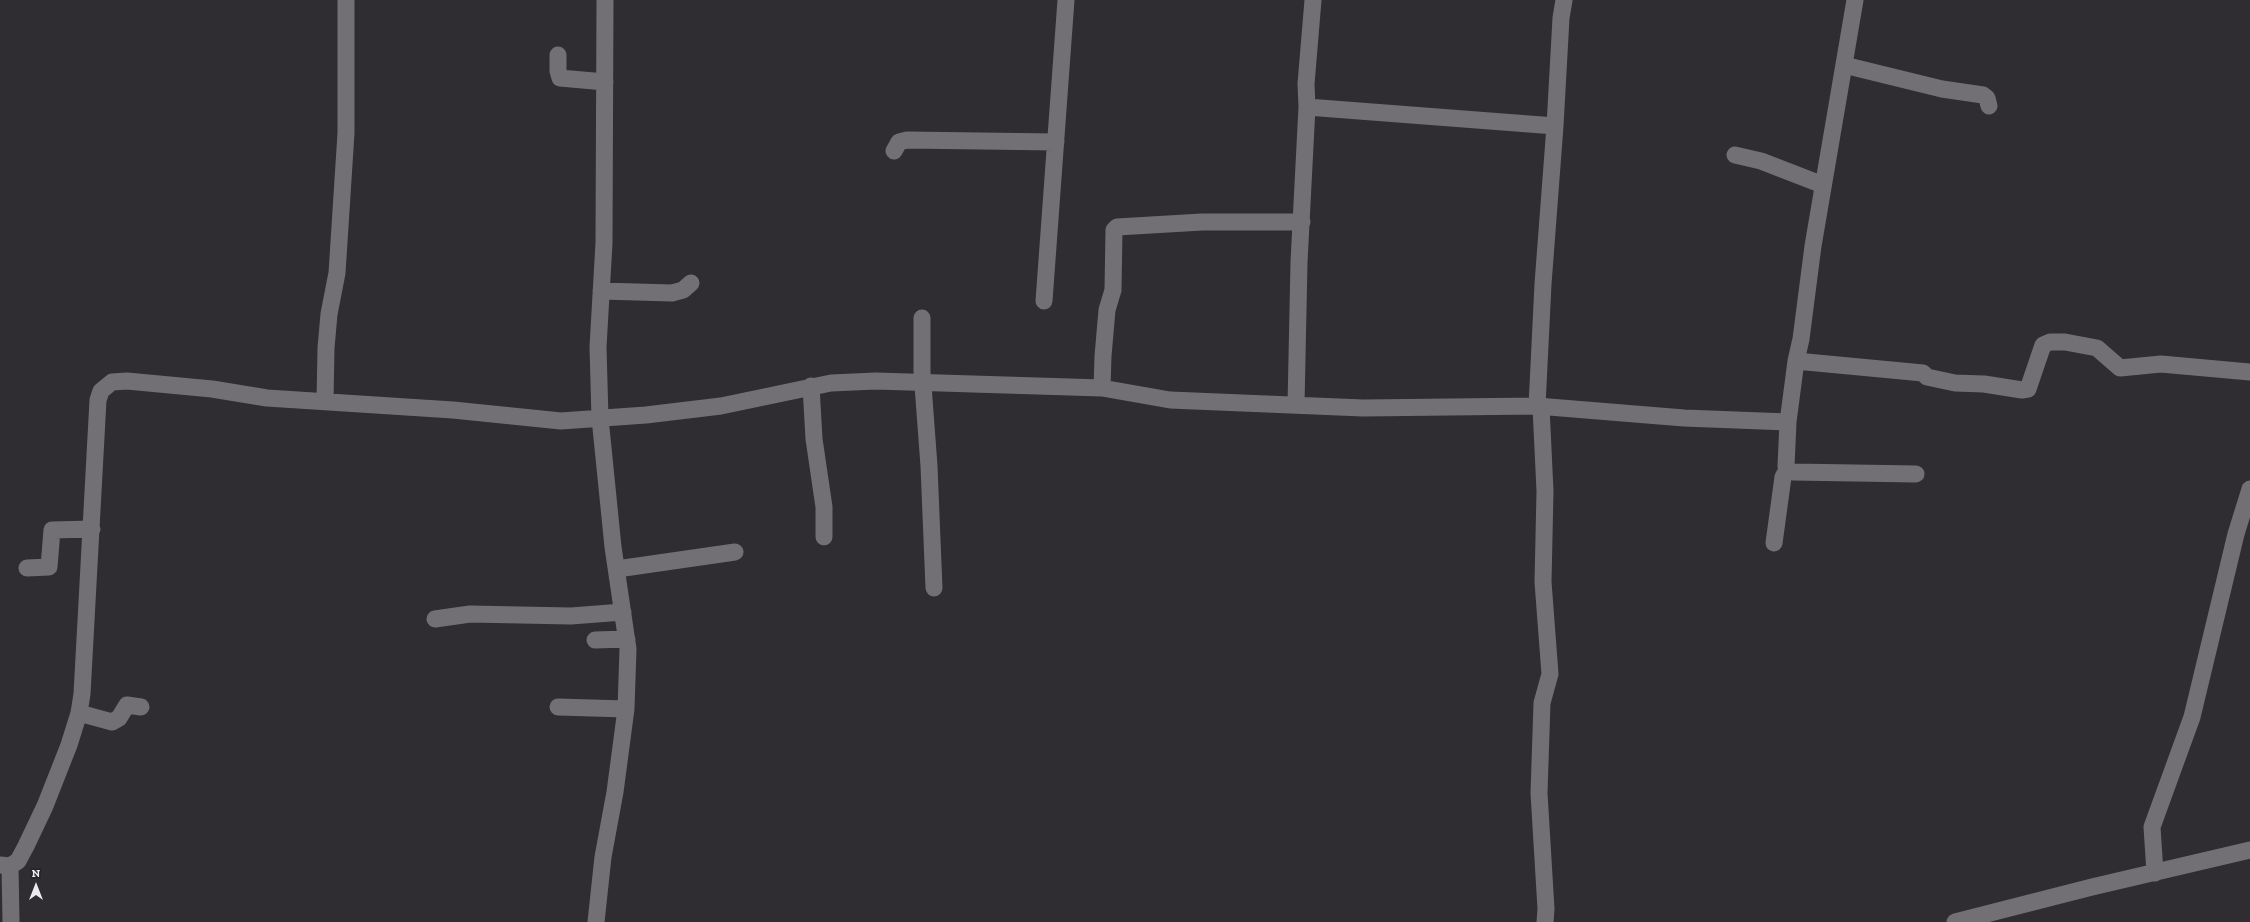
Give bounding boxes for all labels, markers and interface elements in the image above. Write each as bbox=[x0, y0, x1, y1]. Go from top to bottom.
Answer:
north arrow bbox=[16, 866, 56, 906]
text: N bbox=[32, 867, 40, 880]

